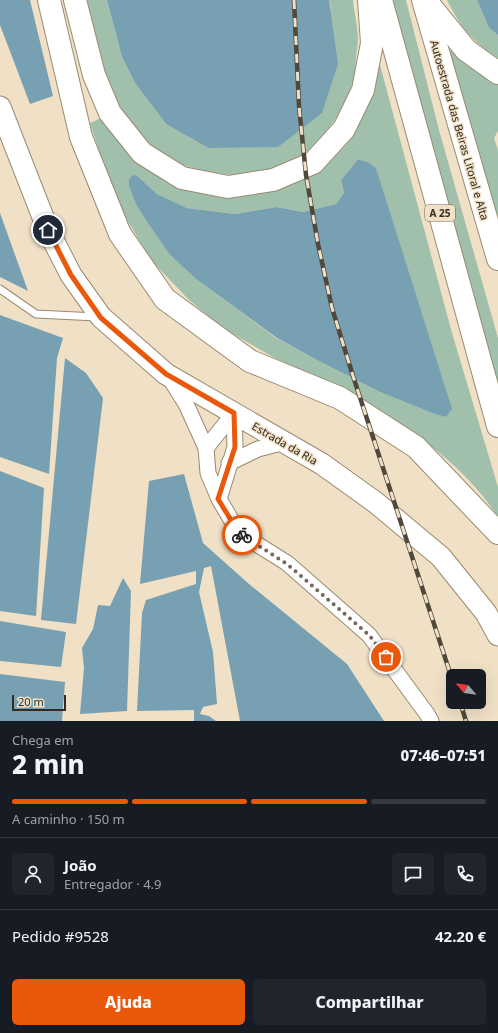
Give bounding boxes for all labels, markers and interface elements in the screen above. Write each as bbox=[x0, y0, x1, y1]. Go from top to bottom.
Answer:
street label: Autoestrada das Beiras Litoral e Alta bbox=[427, 38, 493, 222]
road number: A 25 bbox=[425, 205, 455, 221]
pin bbox=[31, 213, 65, 247]
icon: home bbox=[37, 219, 59, 241]
street label: Estrada da Ria bbox=[250, 418, 320, 468]
courier bbox=[222, 515, 262, 555]
icon: bike bbox=[231, 524, 253, 546]
pin bbox=[369, 640, 403, 674]
icon: bag bbox=[375, 646, 397, 668]
north arrow bbox=[446, 669, 486, 709]
map controls bbox=[446, 669, 486, 709]
scale bar bbox=[12, 693, 66, 712]
text: 20 m bbox=[18, 694, 44, 709]
text: Chega em bbox=[12, 731, 74, 749]
text: 07:46–07:51 bbox=[401, 745, 486, 765]
text: 2 min bbox=[12, 746, 85, 782]
text: A caminho · 150 m bbox=[12, 810, 125, 828]
button: person bbox=[12, 853, 54, 895]
button: chat bbox=[392, 853, 434, 895]
button: phone bbox=[444, 853, 486, 895]
text: João bbox=[64, 855, 97, 875]
text: Entregador · 4.9 bbox=[64, 875, 162, 893]
text: Pedido #9528 bbox=[12, 926, 109, 946]
text: 42.20 € bbox=[435, 926, 486, 946]
button: Ajuda bbox=[12, 979, 245, 1025]
button: Compartilhar bbox=[253, 979, 486, 1025]

